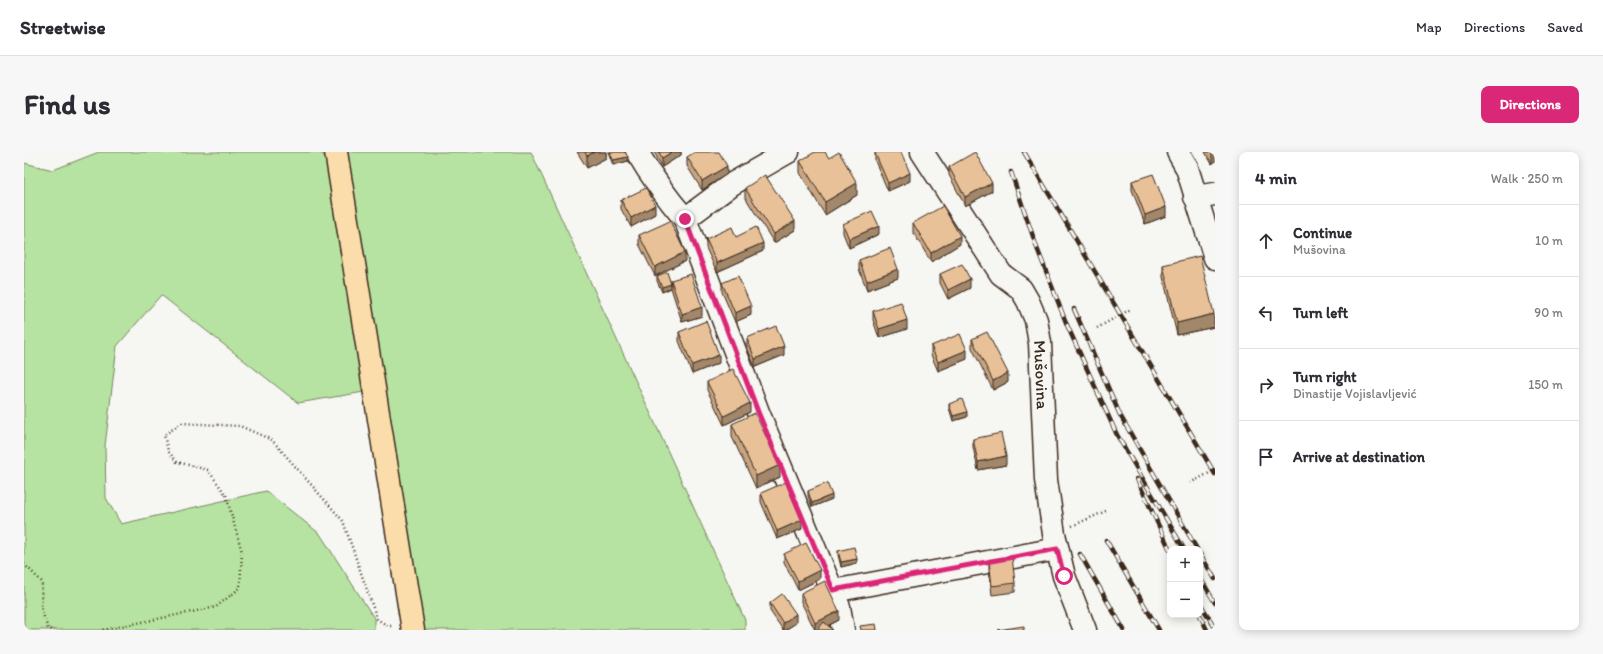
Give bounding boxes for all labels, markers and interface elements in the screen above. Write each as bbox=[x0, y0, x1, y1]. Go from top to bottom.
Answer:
text: Streetwise bbox=[20, 16, 106, 39]
text: Map bbox=[1416, 19, 1442, 36]
text: Directions bbox=[1464, 19, 1525, 36]
text: Saved bbox=[1547, 19, 1583, 36]
button: Directions bbox=[1481, 86, 1579, 123]
text: Find us bbox=[24, 87, 111, 121]
text: 4 min bbox=[1255, 168, 1297, 188]
text: Walk · 250 m bbox=[1491, 171, 1563, 186]
route end bbox=[676, 210, 694, 228]
text: Continue bbox=[1293, 224, 1352, 242]
icon: ahead bbox=[1255, 230, 1277, 252]
text: 10 m bbox=[1535, 233, 1563, 248]
text: Mušovina bbox=[1293, 242, 1346, 257]
icon: left bbox=[1255, 302, 1277, 324]
text: Turn left bbox=[1293, 304, 1348, 322]
text: 90 m bbox=[1534, 305, 1563, 320]
street label: Mušovina bbox=[1030, 340, 1053, 410]
text: Turn right bbox=[1293, 368, 1357, 386]
icon: right bbox=[1255, 374, 1277, 396]
text: 150 m bbox=[1528, 377, 1563, 392]
text: Dinastije Vojislavljević bbox=[1293, 386, 1417, 401]
icon: arrive bbox=[1255, 446, 1277, 468]
text: Arrive at destination bbox=[1293, 448, 1425, 466]
map controls bbox=[1167, 546, 1203, 618]
button: + bbox=[1167, 546, 1203, 582]
route start bbox=[1055, 567, 1073, 585]
button: − bbox=[1167, 582, 1203, 618]

